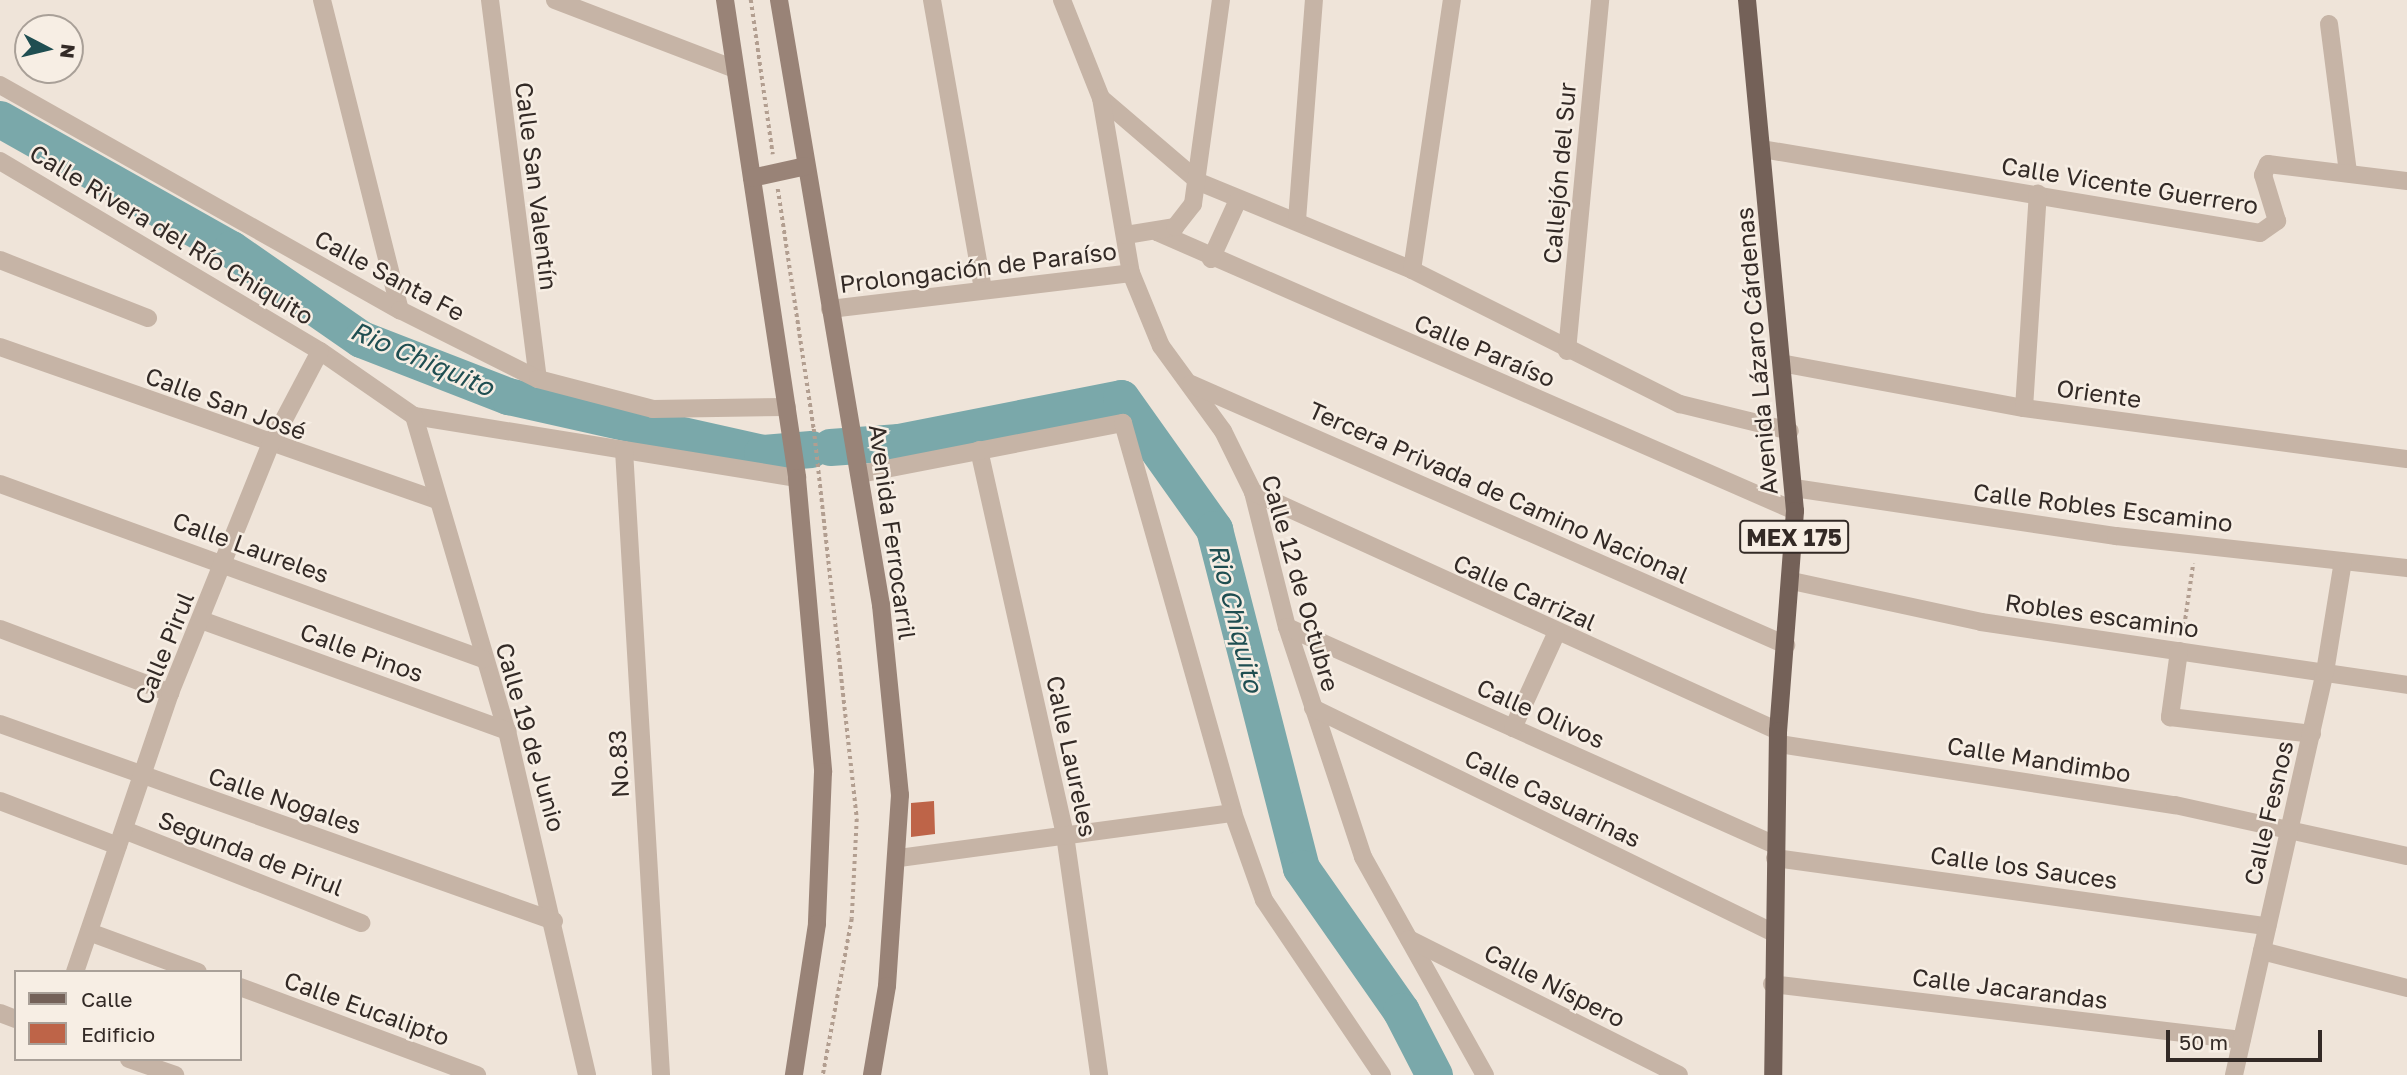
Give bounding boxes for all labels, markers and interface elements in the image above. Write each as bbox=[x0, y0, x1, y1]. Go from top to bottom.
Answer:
north arrow bbox=[14, 14, 84, 84]
text: N bbox=[56, 43, 81, 60]
street label: Calle San Valentín bbox=[510, 80, 564, 292]
street label: Callejón del Sur bbox=[1537, 81, 1581, 265]
street label: Calle Rivera del Río Chiquito bbox=[25, 138, 319, 330]
street label: Calle Vicente Guerrero bbox=[1999, 150, 2261, 220]
street label: Avenida Lázaro Cárdenas bbox=[1729, 206, 1783, 496]
street label: Calle Santa Fe bbox=[310, 223, 470, 327]
street label: Prolongación de Paraíso bbox=[838, 236, 1118, 298]
street label: Calle Paraíso bbox=[1410, 307, 1560, 393]
water label: Rio Chiquito bbox=[346, 315, 498, 403]
street label: Calle San José bbox=[142, 361, 310, 445]
street label: Oriente bbox=[2055, 373, 2143, 413]
street label: Tercera Privada de Camino Nacional bbox=[1305, 395, 1693, 589]
street label: Avenida Ferrocarril bbox=[864, 422, 922, 642]
street label: Calle 12 de Octubre bbox=[1256, 471, 1346, 695]
street label: Calle Robles Escamino bbox=[1972, 477, 2234, 537]
street label: Calle Laureles bbox=[169, 505, 333, 589]
road number: MEX 175 bbox=[1738, 517, 1850, 556]
water label: Rio Chiquito bbox=[1202, 540, 1270, 696]
street label: Calle Carrizal bbox=[1449, 548, 1601, 636]
street label: Robles escamino bbox=[2003, 587, 2201, 643]
street label: Calle Pirul bbox=[128, 588, 200, 708]
street label: Calle Pinos bbox=[296, 616, 428, 688]
street label: Calle 19 de Junio bbox=[490, 639, 572, 835]
street label: Calle Olivos bbox=[1473, 672, 1609, 754]
street label: Calle Laureles bbox=[1041, 673, 1103, 839]
street label: No.83 bbox=[602, 729, 634, 799]
street label: Calle Mandimbo bbox=[1945, 730, 2133, 788]
street label: Calle Fesnos bbox=[2237, 738, 2299, 888]
street label: Calle Casuarinas bbox=[1460, 743, 1646, 853]
street label: Calle Nogales bbox=[205, 760, 365, 840]
street label: Segunda de Pirul bbox=[154, 804, 348, 902]
street label: Calle los Sauces bbox=[1929, 840, 2119, 894]
street label: Calle Níspero bbox=[1480, 937, 1630, 1033]
street label: Calle Jacarandas bbox=[1911, 962, 2109, 1014]
street label: Calle Eucalipto bbox=[281, 965, 453, 1051]
legend bbox=[14, 970, 242, 1061]
text: Calle bbox=[81, 986, 133, 1012]
scale bar bbox=[2169, 1016, 2325, 1060]
text: Edificio bbox=[81, 1021, 155, 1047]
text: 50 m bbox=[2179, 1029, 2228, 1055]

